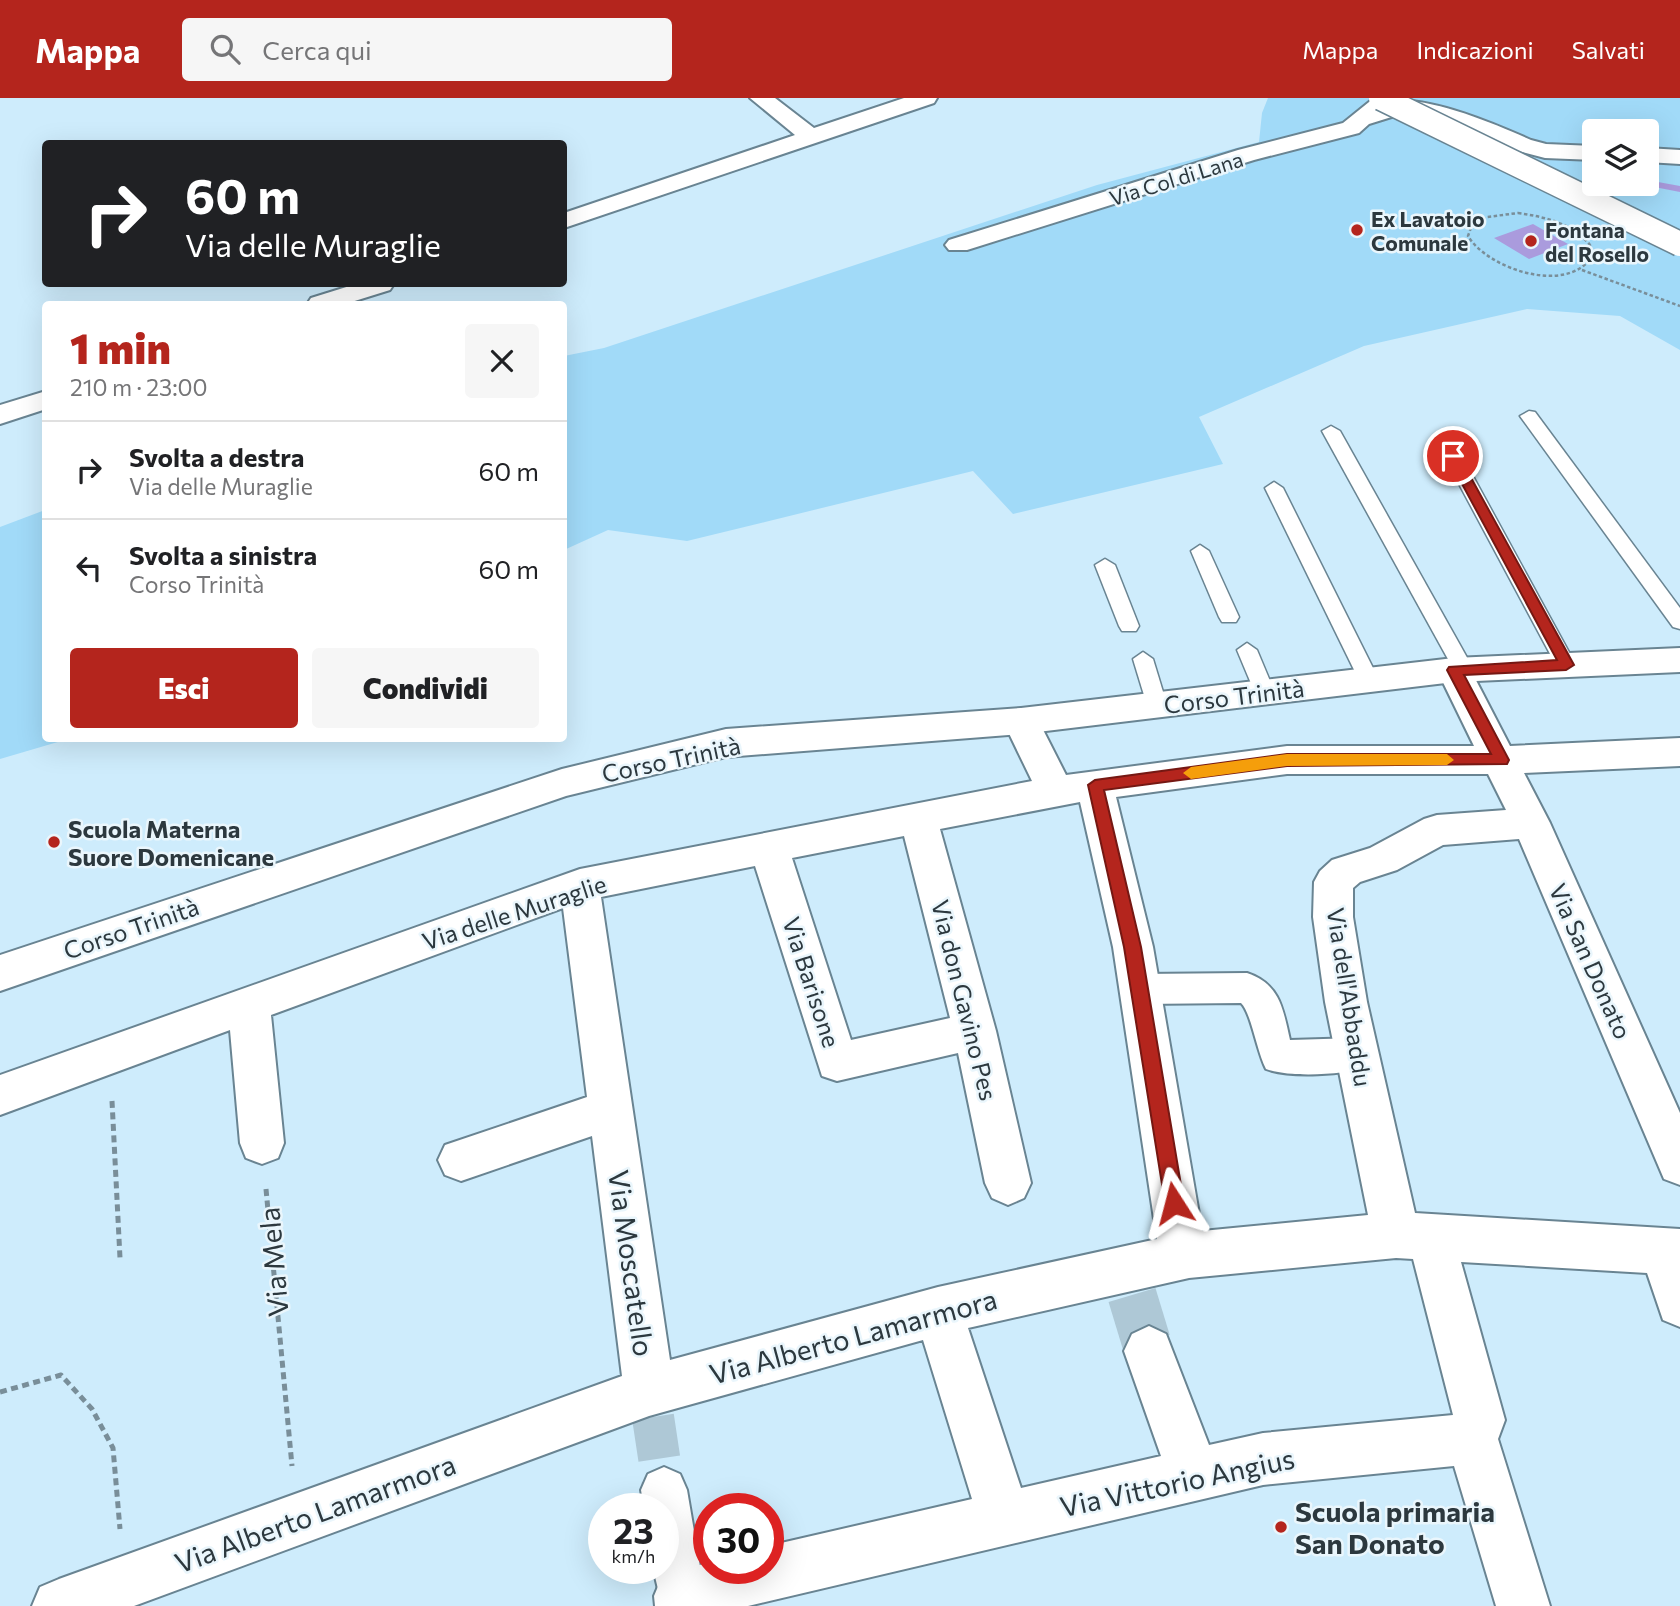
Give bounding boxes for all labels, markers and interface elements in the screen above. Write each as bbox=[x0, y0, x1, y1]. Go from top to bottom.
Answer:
search box bbox=[182, 18, 672, 81]
text: Mappa bbox=[35, 29, 140, 70]
icon: search bbox=[206, 30, 244, 68]
text: Cerca qui bbox=[262, 34, 372, 65]
text: Mappa bbox=[1302, 35, 1378, 64]
text: Indicazioni bbox=[1416, 35, 1534, 64]
text: Salvati bbox=[1572, 35, 1645, 64]
map controls bbox=[1582, 119, 1659, 196]
button: layers bbox=[1582, 119, 1659, 196]
street label: Via Col di Lana bbox=[1106, 146, 1246, 210]
text: 60 m bbox=[185, 164, 300, 224]
icon: right bbox=[70, 168, 161, 259]
place label: Ex Lavatoio Comunale bbox=[1371, 206, 1484, 255]
place label: Fontana del Rosello bbox=[1545, 217, 1649, 266]
marker: Ex Lavatoio Comunale bbox=[1349, 222, 1365, 238]
text: Via delle Muraglie bbox=[185, 224, 441, 264]
marker: Fontana del Rosello bbox=[1523, 233, 1539, 249]
text: 1 min bbox=[70, 321, 171, 373]
button: close bbox=[465, 324, 539, 398]
text: 210 m · 23:00 bbox=[70, 373, 208, 401]
pin bbox=[1423, 426, 1483, 486]
icon: arrive bbox=[1434, 437, 1472, 475]
text: Svolta a destra bbox=[129, 441, 304, 472]
icon: right bbox=[70, 451, 108, 489]
text: 60 m bbox=[479, 455, 539, 486]
text: Via delle Muraglie bbox=[129, 472, 313, 500]
text: Svolta a sinistra bbox=[129, 539, 317, 570]
icon: left bbox=[70, 549, 108, 587]
text: 60 m bbox=[479, 553, 539, 584]
text: Corso Trinità bbox=[129, 570, 264, 598]
button: Esci bbox=[70, 648, 298, 728]
button: Condividi bbox=[312, 648, 539, 728]
street label: Corso Trinità bbox=[1162, 673, 1306, 719]
street label: Corso Trinità bbox=[599, 730, 743, 788]
place label: Scuola Materna Suore Domenicane bbox=[68, 814, 274, 871]
marker: Scuola Materna Suore Domenicane bbox=[46, 834, 62, 850]
street label: Via delle Muraglie bbox=[418, 869, 610, 955]
street label: Via San Donato bbox=[1544, 879, 1638, 1043]
street label: Corso Trinità bbox=[60, 891, 202, 965]
street label: Via don Gavino Pes bbox=[926, 897, 1004, 1103]
street label: Via dell'Abbaddu bbox=[1322, 906, 1378, 1088]
street label: Via Barisone bbox=[777, 913, 847, 1051]
position arrow bbox=[1137, 1166, 1211, 1240]
street label: Via Moscatello bbox=[602, 1168, 662, 1358]
street label: Via Mela bbox=[251, 1206, 295, 1318]
street label: Via Alberto Lamarmora bbox=[705, 1281, 1001, 1391]
street label: Via Vittorio Angius bbox=[1057, 1441, 1297, 1523]
street label: Via Alberto Lamarmora bbox=[170, 1446, 460, 1580]
speed limit sign: 30 bbox=[693, 1493, 784, 1584]
place label: Scuola primaria San Donato bbox=[1295, 1494, 1495, 1560]
text: 23 bbox=[613, 1508, 654, 1551]
marker: Scuola primaria San Donato bbox=[1273, 1519, 1289, 1535]
text: km/h bbox=[612, 1545, 655, 1567]

